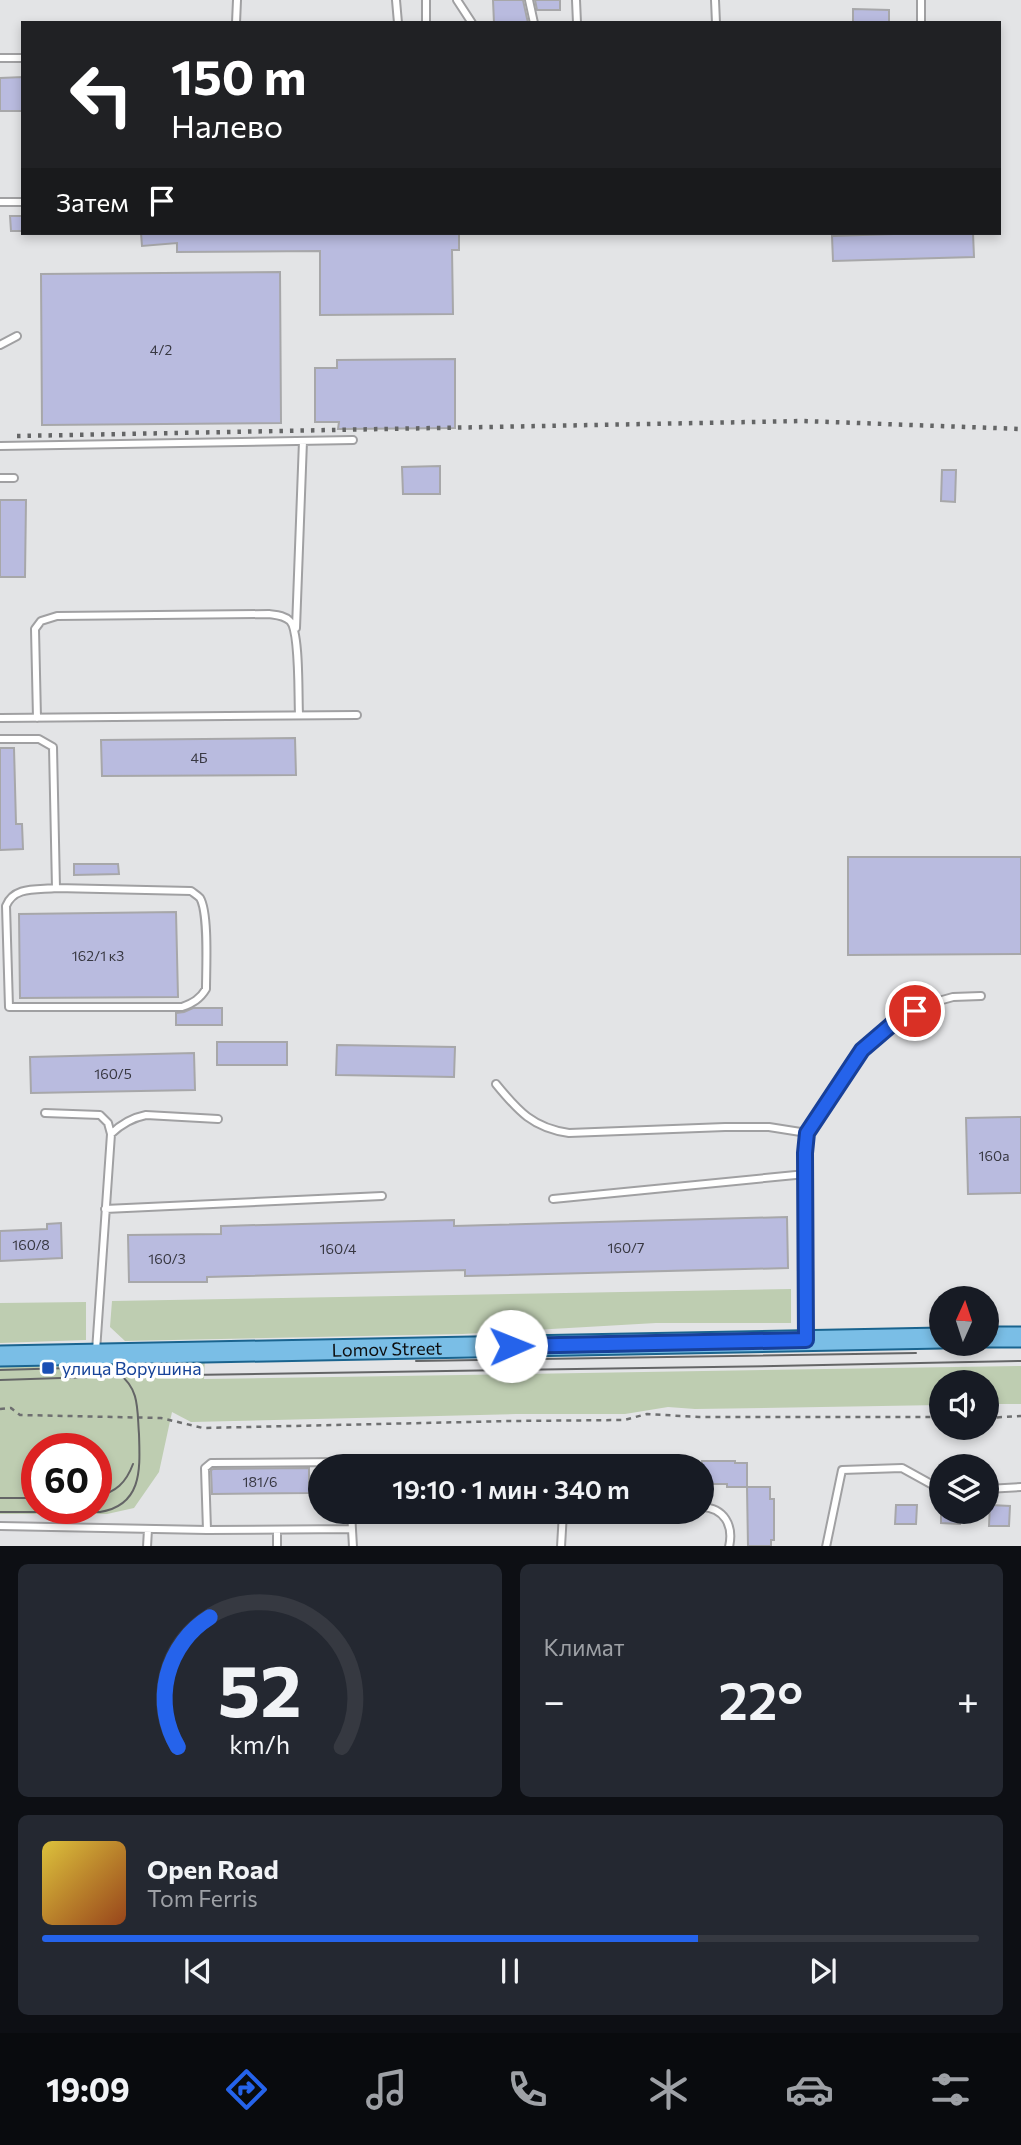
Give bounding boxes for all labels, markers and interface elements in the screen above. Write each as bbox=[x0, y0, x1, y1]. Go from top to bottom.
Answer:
text: 150 m bbox=[171, 45, 306, 105]
icon: left bbox=[56, 49, 147, 140]
text: Налево bbox=[171, 105, 283, 145]
icon: arrive bbox=[143, 182, 181, 220]
text: Затем bbox=[56, 186, 129, 217]
house number: 4/2 bbox=[150, 341, 172, 358]
house number: 4Б bbox=[190, 749, 208, 766]
house number: 162/1 к3 bbox=[72, 947, 124, 964]
pin bbox=[885, 981, 945, 1041]
icon: arrive bbox=[896, 992, 934, 1030]
house number: 160/5 bbox=[94, 1065, 132, 1082]
house number: 160а bbox=[979, 1147, 1009, 1164]
house number: 160/8 bbox=[12, 1236, 50, 1253]
house number: 160/7 bbox=[608, 1239, 644, 1256]
house number: 160/4 bbox=[320, 1240, 357, 1257]
house number: 160/3 bbox=[148, 1250, 186, 1267]
north arrow bbox=[929, 1286, 999, 1356]
map controls bbox=[929, 1286, 999, 1524]
position arrow bbox=[474, 1309, 548, 1383]
street label: Lomov Street bbox=[331, 1337, 443, 1361]
place label: улица Ворушина bbox=[62, 1357, 202, 1379]
marker: улица Ворушина bbox=[40, 1360, 56, 1376]
button: sound bbox=[929, 1370, 999, 1440]
speed limit sign: 60 bbox=[21, 1433, 112, 1524]
button: layers bbox=[929, 1454, 999, 1524]
house number: 181/6 bbox=[243, 1473, 277, 1490]
text: 19:10 · 1 мин · 340 m bbox=[392, 1473, 630, 1504]
text: Климат bbox=[544, 1633, 625, 1661]
text: 52 bbox=[218, 1643, 302, 1732]
text: 22° bbox=[719, 1667, 803, 1731]
text: − bbox=[544, 1676, 565, 1723]
text: + bbox=[957, 1676, 979, 1723]
text: km/h bbox=[229, 1728, 290, 1758]
text: Open Road bbox=[147, 1853, 279, 1884]
text: Tom Ferris bbox=[147, 1884, 258, 1912]
icon: previous bbox=[179, 1952, 217, 1990]
icon: pause bbox=[491, 1952, 529, 1990]
icon: next bbox=[804, 1952, 842, 1990]
icon: directions bbox=[222, 2065, 271, 2114]
icon: music bbox=[362, 2065, 411, 2114]
icon: phone bbox=[503, 2065, 552, 2114]
icon: climate bbox=[644, 2065, 693, 2114]
icon: car bbox=[785, 2065, 834, 2114]
icon: filters bbox=[926, 2065, 975, 2114]
text: 19:09 bbox=[46, 2069, 130, 2109]

